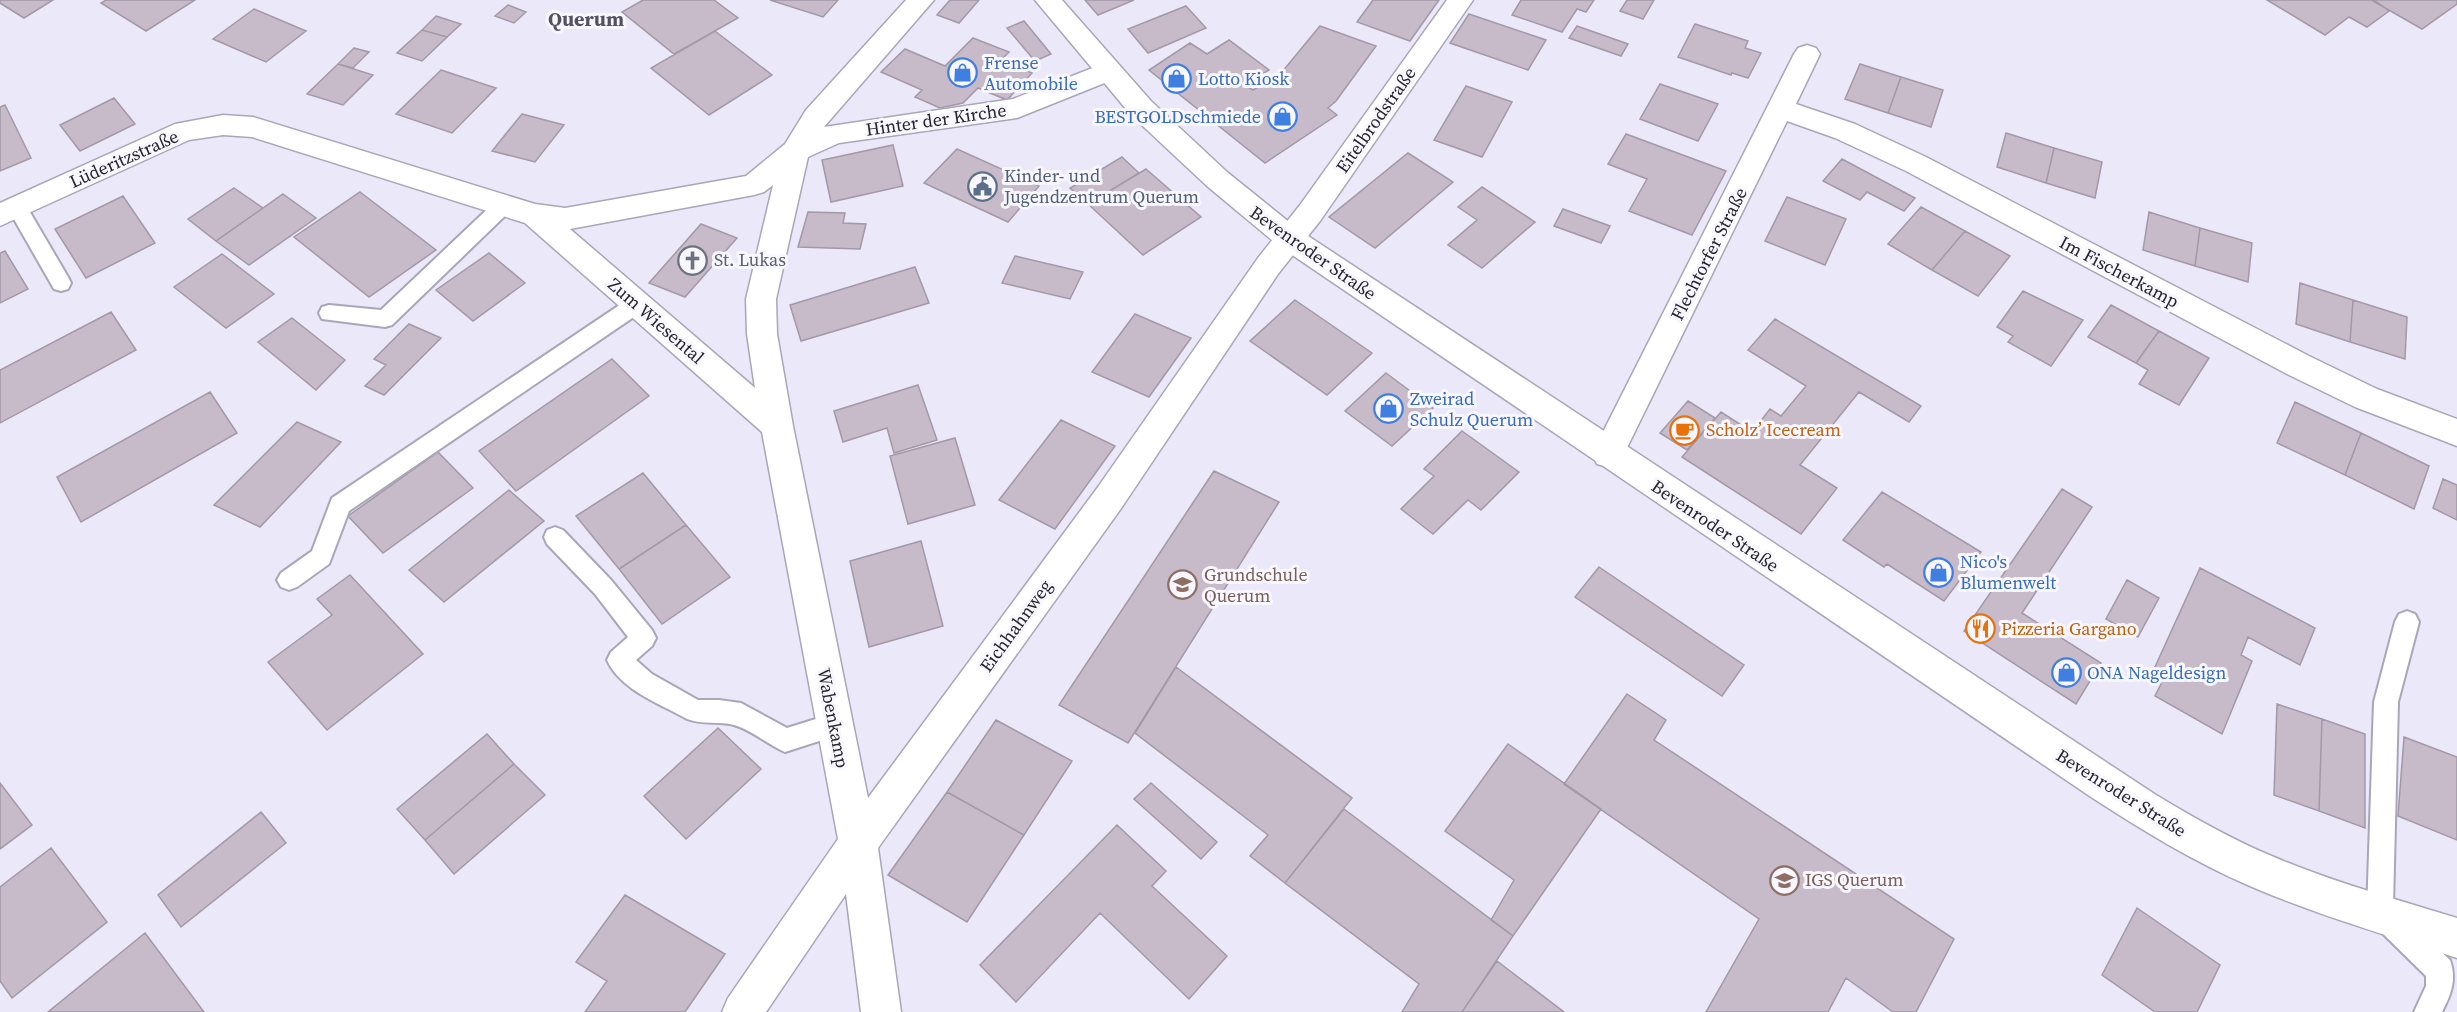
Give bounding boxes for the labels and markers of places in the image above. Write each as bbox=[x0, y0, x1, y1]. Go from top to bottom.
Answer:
place label: Frense Automobile bbox=[984, 50, 1078, 96]
shop icon: Frense Automobile bbox=[947, 57, 979, 89]
shop icon: Lotto Kiosk bbox=[1161, 63, 1193, 95]
place label: Lotto Kiosk bbox=[1198, 66, 1289, 91]
shop icon: BESTGOLDschmiede bbox=[1266, 101, 1298, 133]
place label: BESTGOLDschmiede bbox=[1094, 104, 1261, 129]
place label: Kinder- und Jugendzentrum Querum bbox=[1003, 163, 1199, 209]
public building icon: Kinder- und Jugendzentrum Querum bbox=[967, 170, 999, 202]
church icon: St. Lukas bbox=[677, 244, 709, 276]
place label: St. Lukas bbox=[714, 247, 786, 272]
place label: Zweirad Schulz Querum bbox=[1410, 386, 1533, 432]
shop icon: Zweirad Schulz Querum bbox=[1373, 393, 1405, 425]
cafe icon: Scholz’ Icecream bbox=[1669, 414, 1701, 446]
place label: Scholz’ Icecream bbox=[1706, 417, 1841, 442]
place label: Nico's Blumenwelt bbox=[1960, 549, 2056, 595]
shop icon: Nico's Blumenwelt bbox=[1923, 556, 1955, 588]
place label: Grundschule Querum bbox=[1204, 562, 1308, 608]
school or university icon: Grundschule Querum bbox=[1167, 569, 1199, 601]
restaurant icon: Pizzeria Gargano bbox=[1964, 613, 1996, 645]
place label: Pizzeria Gargano bbox=[2001, 616, 2137, 641]
shop icon: ONA Nageldesign bbox=[2050, 657, 2082, 689]
place label: ONA Nageldesign bbox=[2087, 660, 2226, 685]
school or university icon: IGS Querum bbox=[1768, 864, 1800, 896]
place label: IGS Querum bbox=[1805, 867, 1903, 892]

